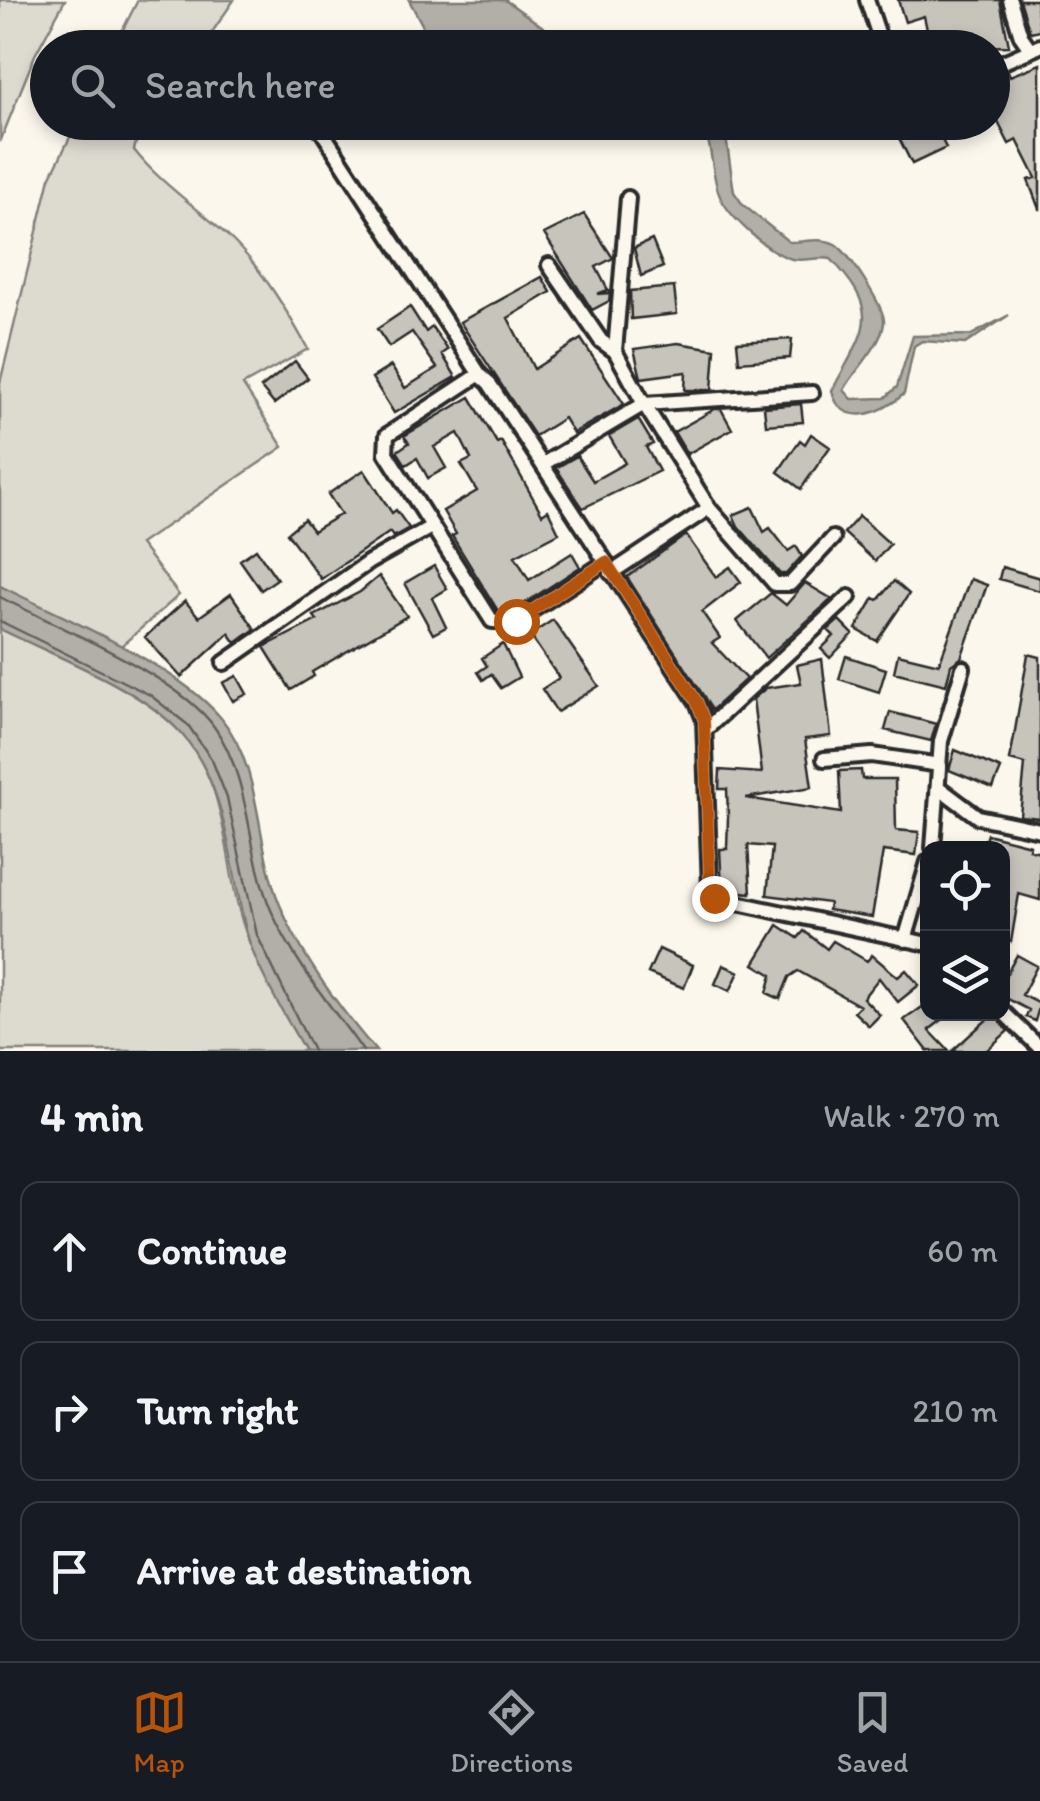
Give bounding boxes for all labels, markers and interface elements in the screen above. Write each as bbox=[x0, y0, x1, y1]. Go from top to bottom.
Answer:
search box bbox=[30, 30, 1010, 140]
icon: search bbox=[65, 58, 120, 113]
text: Search here bbox=[145, 62, 336, 108]
route start bbox=[494, 599, 540, 645]
map controls bbox=[920, 841, 1010, 1021]
button: locate bbox=[920, 841, 1010, 931]
route end bbox=[692, 876, 738, 922]
button: layers bbox=[920, 931, 1010, 1021]
text: 4 min bbox=[40, 1091, 143, 1142]
text: Walk · 270 m bbox=[823, 1097, 1000, 1135]
icon: ahead bbox=[42, 1224, 97, 1279]
text: Continue bbox=[137, 1228, 287, 1274]
text: 60 m bbox=[927, 1232, 998, 1270]
icon: right bbox=[42, 1384, 97, 1439]
text: Turn right bbox=[137, 1388, 299, 1434]
text: 210 m bbox=[912, 1392, 998, 1430]
icon: arrive bbox=[42, 1544, 97, 1599]
text: Arrive at destination bbox=[137, 1548, 472, 1594]
tab: Map bbox=[132, 1685, 187, 1779]
tab: Directions bbox=[450, 1685, 573, 1779]
tab: Saved bbox=[837, 1685, 908, 1779]

